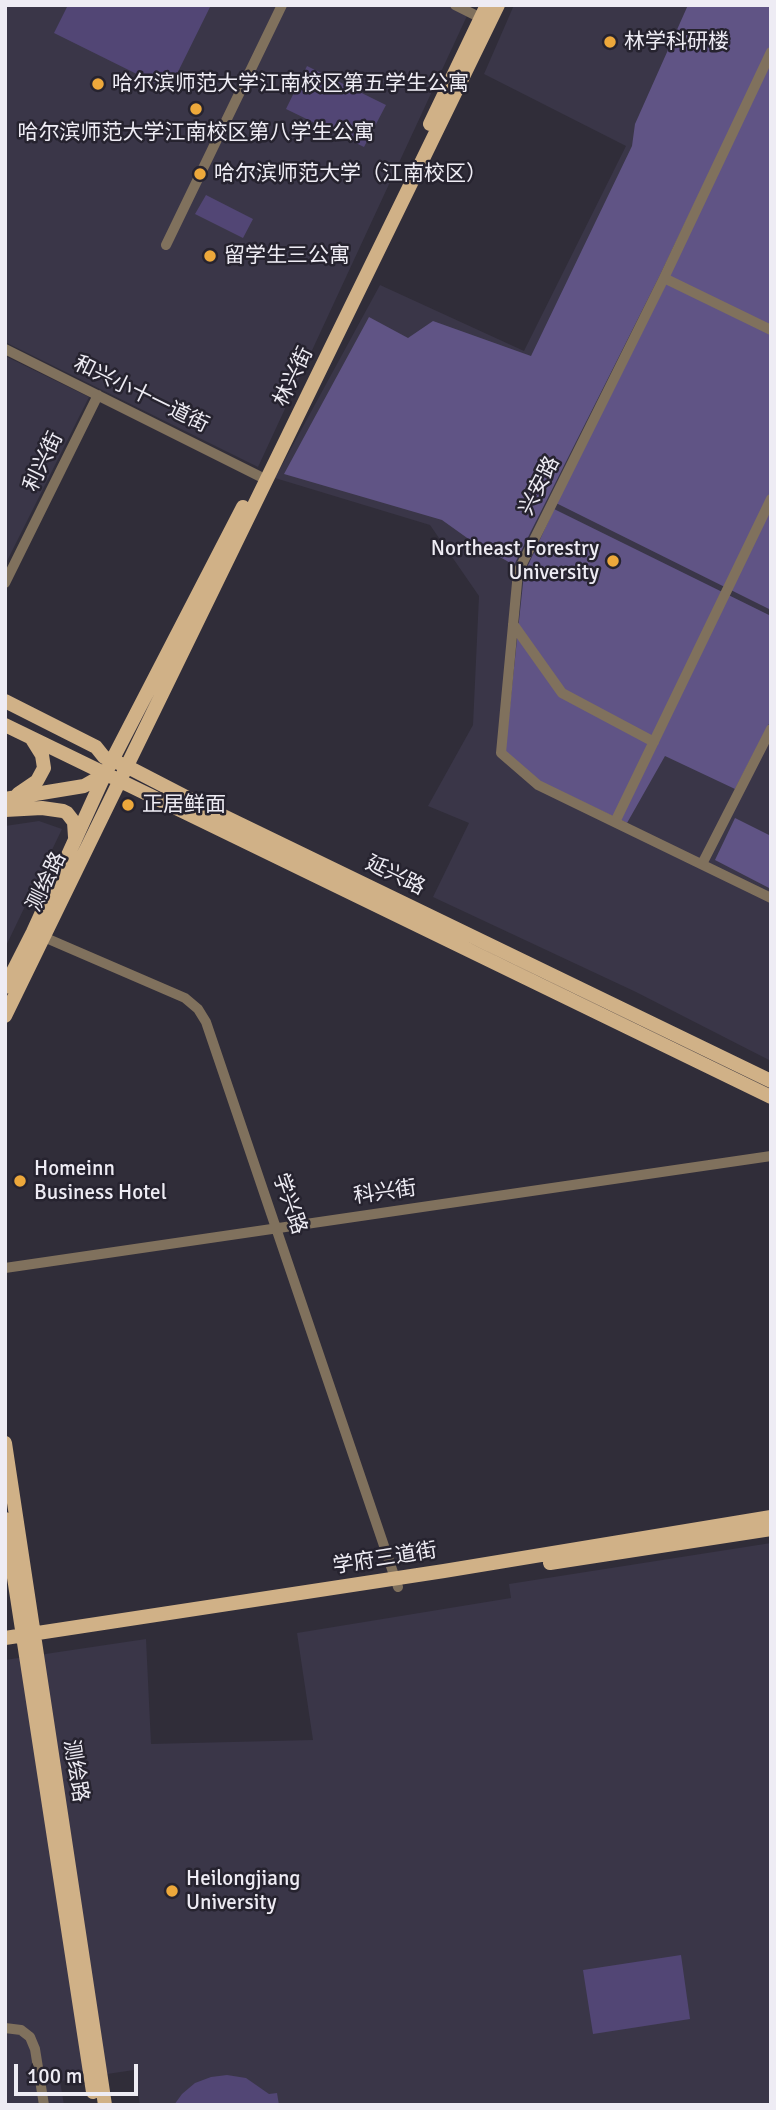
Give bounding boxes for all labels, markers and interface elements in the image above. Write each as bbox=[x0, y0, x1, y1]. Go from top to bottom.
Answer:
place label: 林学科研楼 bbox=[624, 29, 729, 55]
marker: 林学科研楼 bbox=[602, 34, 618, 50]
place label: 哈尔滨师范大学江南校区第五学生公寓 bbox=[112, 71, 469, 97]
marker: 哈尔滨师范大学江南校区第五学生公寓 bbox=[90, 76, 106, 92]
marker: 哈尔滨师范大学江南校区第八学生公寓 bbox=[188, 101, 204, 117]
place label: 哈尔滨师范大学江南校区第八学生公寓 bbox=[18, 120, 374, 146]
place label: 哈尔滨师范大学（江南校区） bbox=[214, 161, 487, 187]
marker: 哈尔滨师范大学（江南校区） bbox=[192, 166, 208, 182]
place label: 留学生三公寓 bbox=[224, 243, 350, 269]
marker: 留学生三公寓 bbox=[202, 248, 218, 264]
street label: 林兴街 bbox=[269, 343, 319, 411]
street label: 和兴小十一道街 bbox=[69, 351, 213, 439]
street label: 利兴街 bbox=[19, 428, 69, 496]
street label: 兴安路 bbox=[514, 452, 566, 520]
place label: Northeast Forestry University bbox=[431, 536, 599, 586]
marker: Northeast Forestry University bbox=[605, 553, 621, 569]
place label: 正居鲜面 bbox=[142, 792, 226, 818]
marker: 正居鲜面 bbox=[120, 797, 136, 813]
street label: 测绘路 bbox=[22, 848, 72, 916]
street label: 延兴路 bbox=[361, 851, 429, 901]
place label: Homeinn Business Hotel bbox=[34, 1156, 167, 1206]
street label: 学兴路 bbox=[267, 1170, 311, 1238]
marker: Homeinn Business Hotel bbox=[12, 1173, 28, 1189]
street label: 科兴街 bbox=[352, 1176, 418, 1210]
street label: 学府三道街 bbox=[331, 1538, 439, 1580]
street label: 测绘路 bbox=[58, 1738, 92, 1804]
place label: Heilongjiang University bbox=[186, 1866, 300, 1916]
marker: Heilongjiang University bbox=[164, 1883, 180, 1899]
scale bar bbox=[18, 2050, 142, 2094]
text: 100 m bbox=[27, 2063, 82, 2089]

